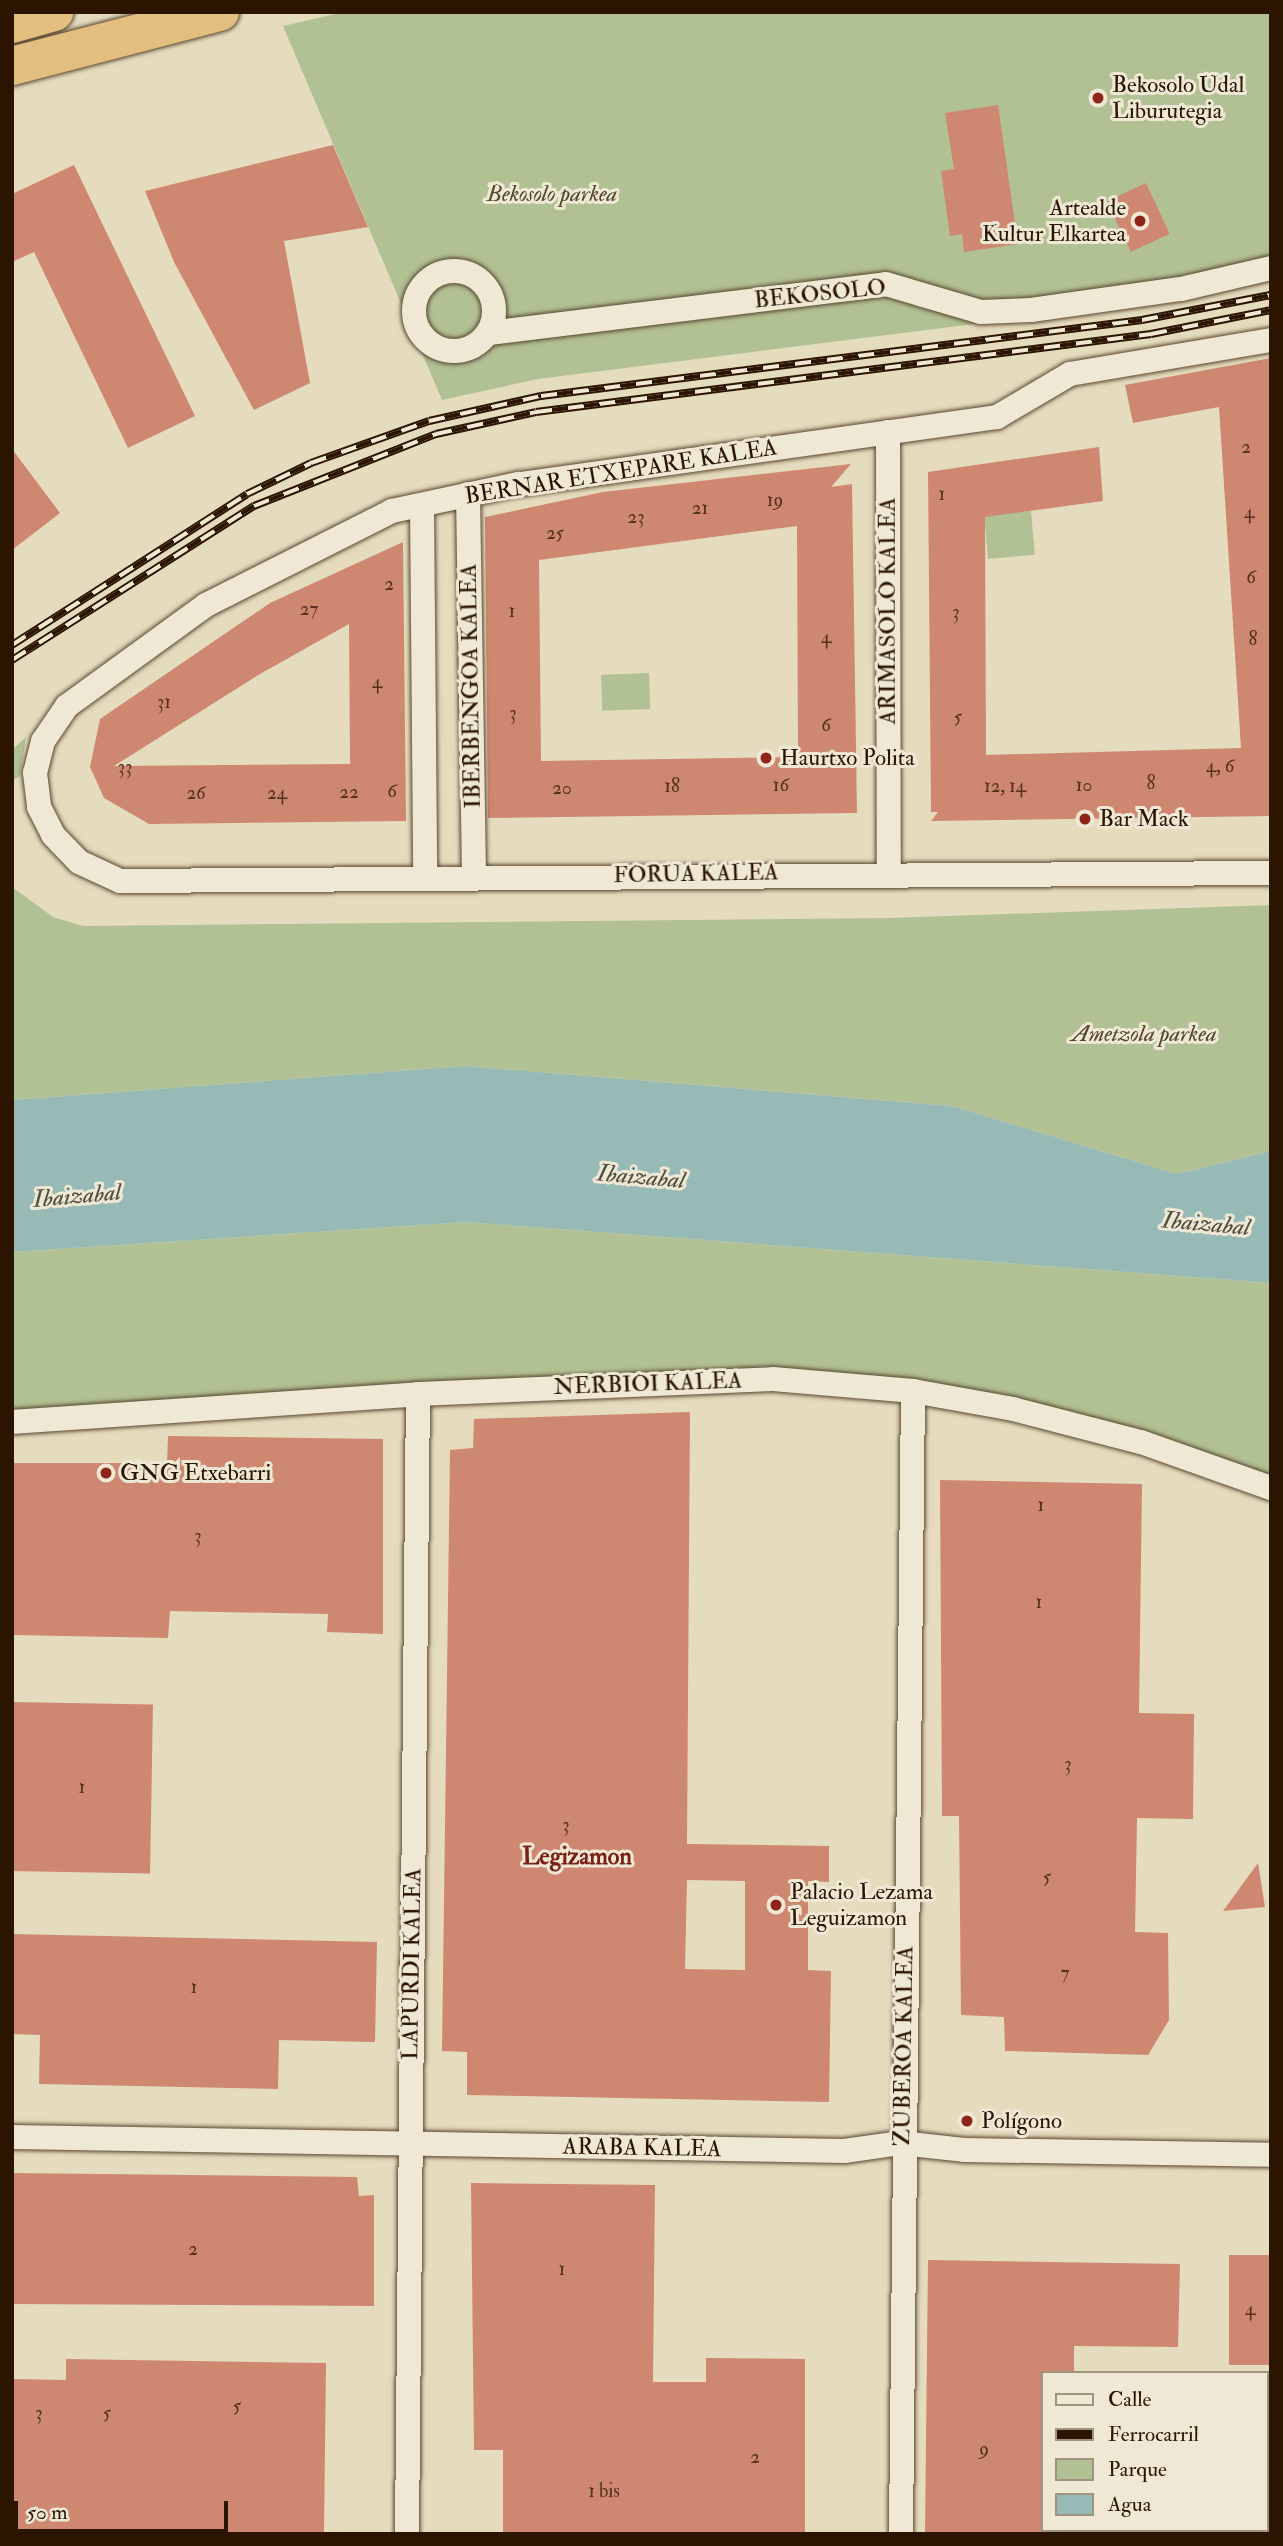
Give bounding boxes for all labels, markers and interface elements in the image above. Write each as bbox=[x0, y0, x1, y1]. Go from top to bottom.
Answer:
place label: Bekosolo Udal Liburutegia bbox=[1112, 71, 1244, 125]
marker: Bekosolo Udal Liburutegia bbox=[1090, 90, 1106, 106]
park label: Bekosolo parkea bbox=[487, 180, 617, 208]
place label: Artealde Kultur Elkartea bbox=[982, 194, 1126, 248]
marker: Artealde Kultur Elkartea bbox=[1132, 213, 1148, 229]
street label: BEKOSOLO bbox=[753, 273, 887, 315]
street label: BERNAR ETXEPARE KALEA bbox=[463, 434, 779, 510]
house number: 2 bbox=[1241, 437, 1251, 459]
house number: 1 bbox=[939, 484, 945, 506]
house number: 19 bbox=[767, 490, 783, 512]
street label: ARIMASOLO KALEA bbox=[874, 497, 902, 725]
house number: 21 bbox=[692, 498, 708, 520]
house number: 4 bbox=[1244, 502, 1254, 524]
house number: 23 bbox=[628, 507, 644, 529]
house number: 25 bbox=[546, 523, 564, 545]
street label: IBERBENGOA KALEA bbox=[455, 563, 487, 809]
house number: 6 bbox=[1246, 567, 1256, 589]
house number: 2 bbox=[384, 574, 394, 596]
house number: 27 bbox=[300, 599, 318, 621]
house number: 1 bbox=[509, 601, 515, 623]
house number: 3 bbox=[952, 602, 960, 624]
house number: 4 bbox=[821, 627, 831, 649]
house number: 8 bbox=[1249, 629, 1257, 651]
house number: 4 bbox=[372, 672, 382, 694]
house number: 31 bbox=[157, 692, 171, 714]
house number: 3 bbox=[509, 703, 517, 725]
house number: 5 bbox=[954, 707, 962, 729]
house number: 6 bbox=[821, 715, 831, 737]
place label: Haurtxo Polita bbox=[780, 744, 915, 772]
marker: Haurtxo Polita bbox=[758, 750, 774, 766]
house number: 4, 6 bbox=[1206, 756, 1234, 778]
house number: 33 bbox=[118, 757, 132, 779]
house number: 8 bbox=[1147, 773, 1155, 795]
house number: 16 bbox=[773, 775, 789, 797]
house number: 10 bbox=[1076, 775, 1092, 797]
house number: 18 bbox=[664, 776, 680, 798]
house number: 12, 14 bbox=[984, 776, 1026, 798]
house number: 20 bbox=[552, 778, 572, 800]
house number: 6 bbox=[387, 781, 397, 803]
house number: 22 bbox=[339, 782, 359, 804]
house number: 26 bbox=[186, 783, 206, 805]
house number: 24 bbox=[267, 783, 287, 805]
place label: Bar Mack bbox=[1099, 805, 1189, 833]
marker: Bar Mack bbox=[1077, 811, 1093, 827]
street label: FORUA KALEA bbox=[613, 859, 779, 889]
park label: Ametzola parkea bbox=[1071, 1020, 1217, 1048]
water label: Ibaizabal bbox=[596, 1159, 686, 1195]
water label: Ibaizabal bbox=[32, 1178, 122, 1214]
water label: Ibaizabal bbox=[1161, 1206, 1251, 1242]
street label: NERBIOI KALEA bbox=[553, 1367, 743, 1401]
place label: GNG Etxebarri bbox=[120, 1459, 271, 1487]
marker: GNG Etxebarri bbox=[98, 1465, 114, 1481]
house number: 1 bbox=[1038, 1495, 1044, 1517]
house number: 3 bbox=[194, 1526, 202, 1548]
house number: 1 bbox=[1036, 1592, 1042, 1614]
house number: 3 bbox=[1064, 1754, 1072, 1776]
house number: 1 bbox=[79, 1777, 85, 1799]
house number: 3 bbox=[562, 1815, 570, 1837]
district label: Legizamon bbox=[522, 1843, 632, 1871]
house number: 5 bbox=[1043, 1867, 1051, 1889]
street label: LAPURDI KALEA bbox=[397, 1868, 427, 2060]
place label: Palacio Lezama Leguizamon bbox=[790, 1878, 933, 1932]
marker: Palacio Lezama Leguizamon bbox=[768, 1897, 784, 1913]
street label: ZUBEROA KALEA bbox=[888, 1946, 920, 2146]
house number: 7 bbox=[1061, 1963, 1069, 1985]
house number: 1 bbox=[191, 1977, 197, 1999]
place label: Polígono bbox=[981, 2107, 1062, 2135]
marker: Polígono bbox=[959, 2113, 975, 2129]
street label: ARABA KALEA bbox=[562, 2133, 722, 2163]
house number: 2 bbox=[188, 2239, 198, 2261]
house number: 1 bbox=[559, 2259, 565, 2281]
house number: 4 bbox=[1245, 2299, 1255, 2321]
legend bbox=[1042, 2371, 1269, 2532]
text: Calle bbox=[1108, 2386, 1151, 2413]
house number: 5 bbox=[233, 2396, 241, 2418]
house number: 3 bbox=[35, 2403, 43, 2425]
house number: 5 bbox=[103, 2403, 111, 2425]
text: Ferrocarril bbox=[1108, 2421, 1199, 2448]
house number: 9 bbox=[979, 2439, 989, 2461]
house number: 2 bbox=[750, 2447, 760, 2469]
text: Parque bbox=[1108, 2456, 1167, 2483]
house number: 1 bis bbox=[588, 2481, 620, 2503]
scale bar bbox=[18, 2486, 231, 2530]
text: Agua bbox=[1108, 2491, 1151, 2518]
text: 50 m bbox=[27, 2499, 68, 2526]

